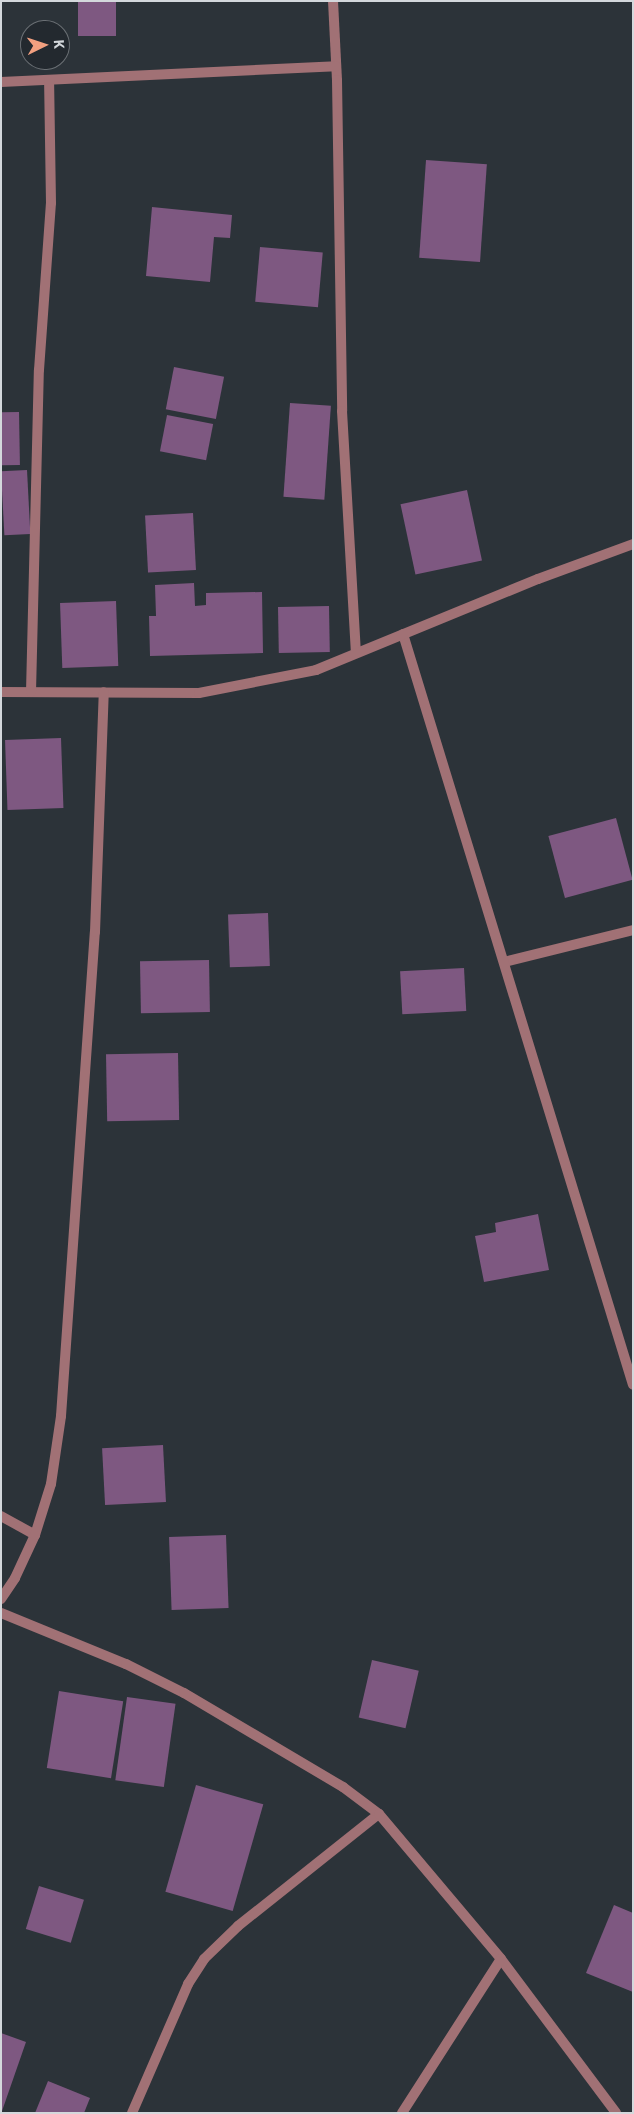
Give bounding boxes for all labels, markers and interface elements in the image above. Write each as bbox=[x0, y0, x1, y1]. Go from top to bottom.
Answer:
north arrow bbox=[20, 20, 70, 70]
text: K bbox=[50, 39, 69, 49]

